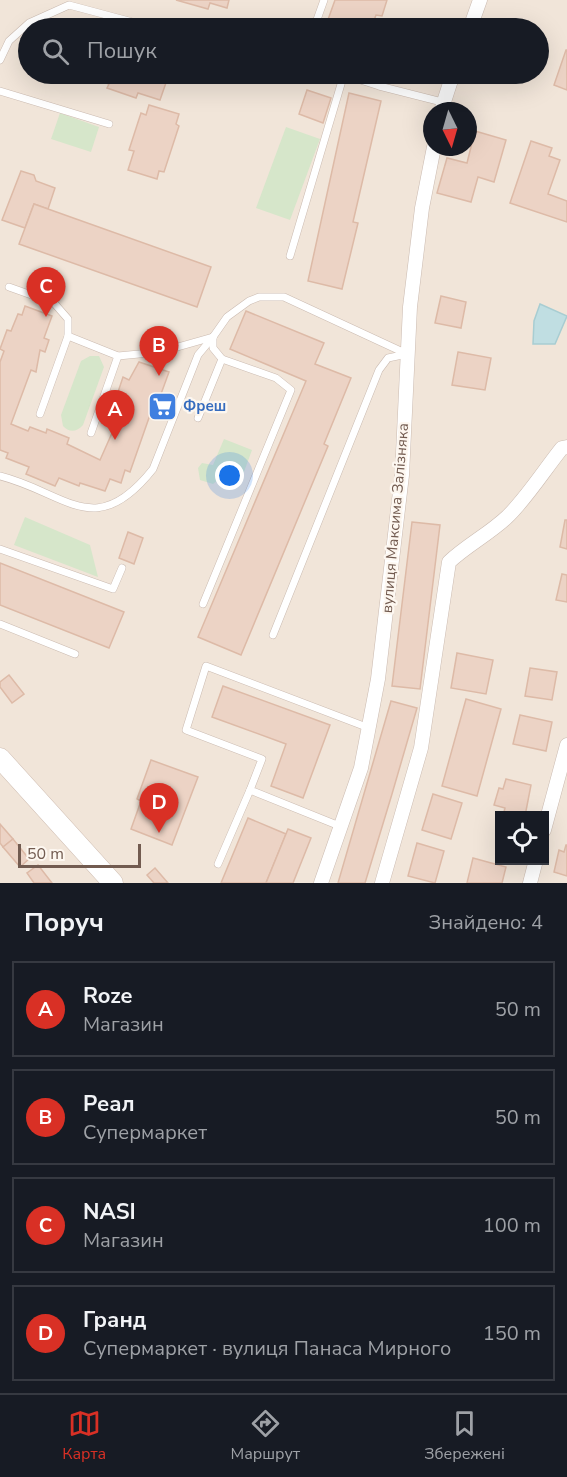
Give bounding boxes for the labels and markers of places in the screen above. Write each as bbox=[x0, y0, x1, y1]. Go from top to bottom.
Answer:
pin: C bbox=[26, 268, 66, 317]
pin: B bbox=[140, 326, 178, 376]
pin: A bbox=[96, 390, 134, 440]
supermarket icon: Фреш bbox=[146, 390, 178, 422]
place label: Фреш bbox=[183, 396, 226, 416]
pin: D bbox=[140, 784, 178, 833]

